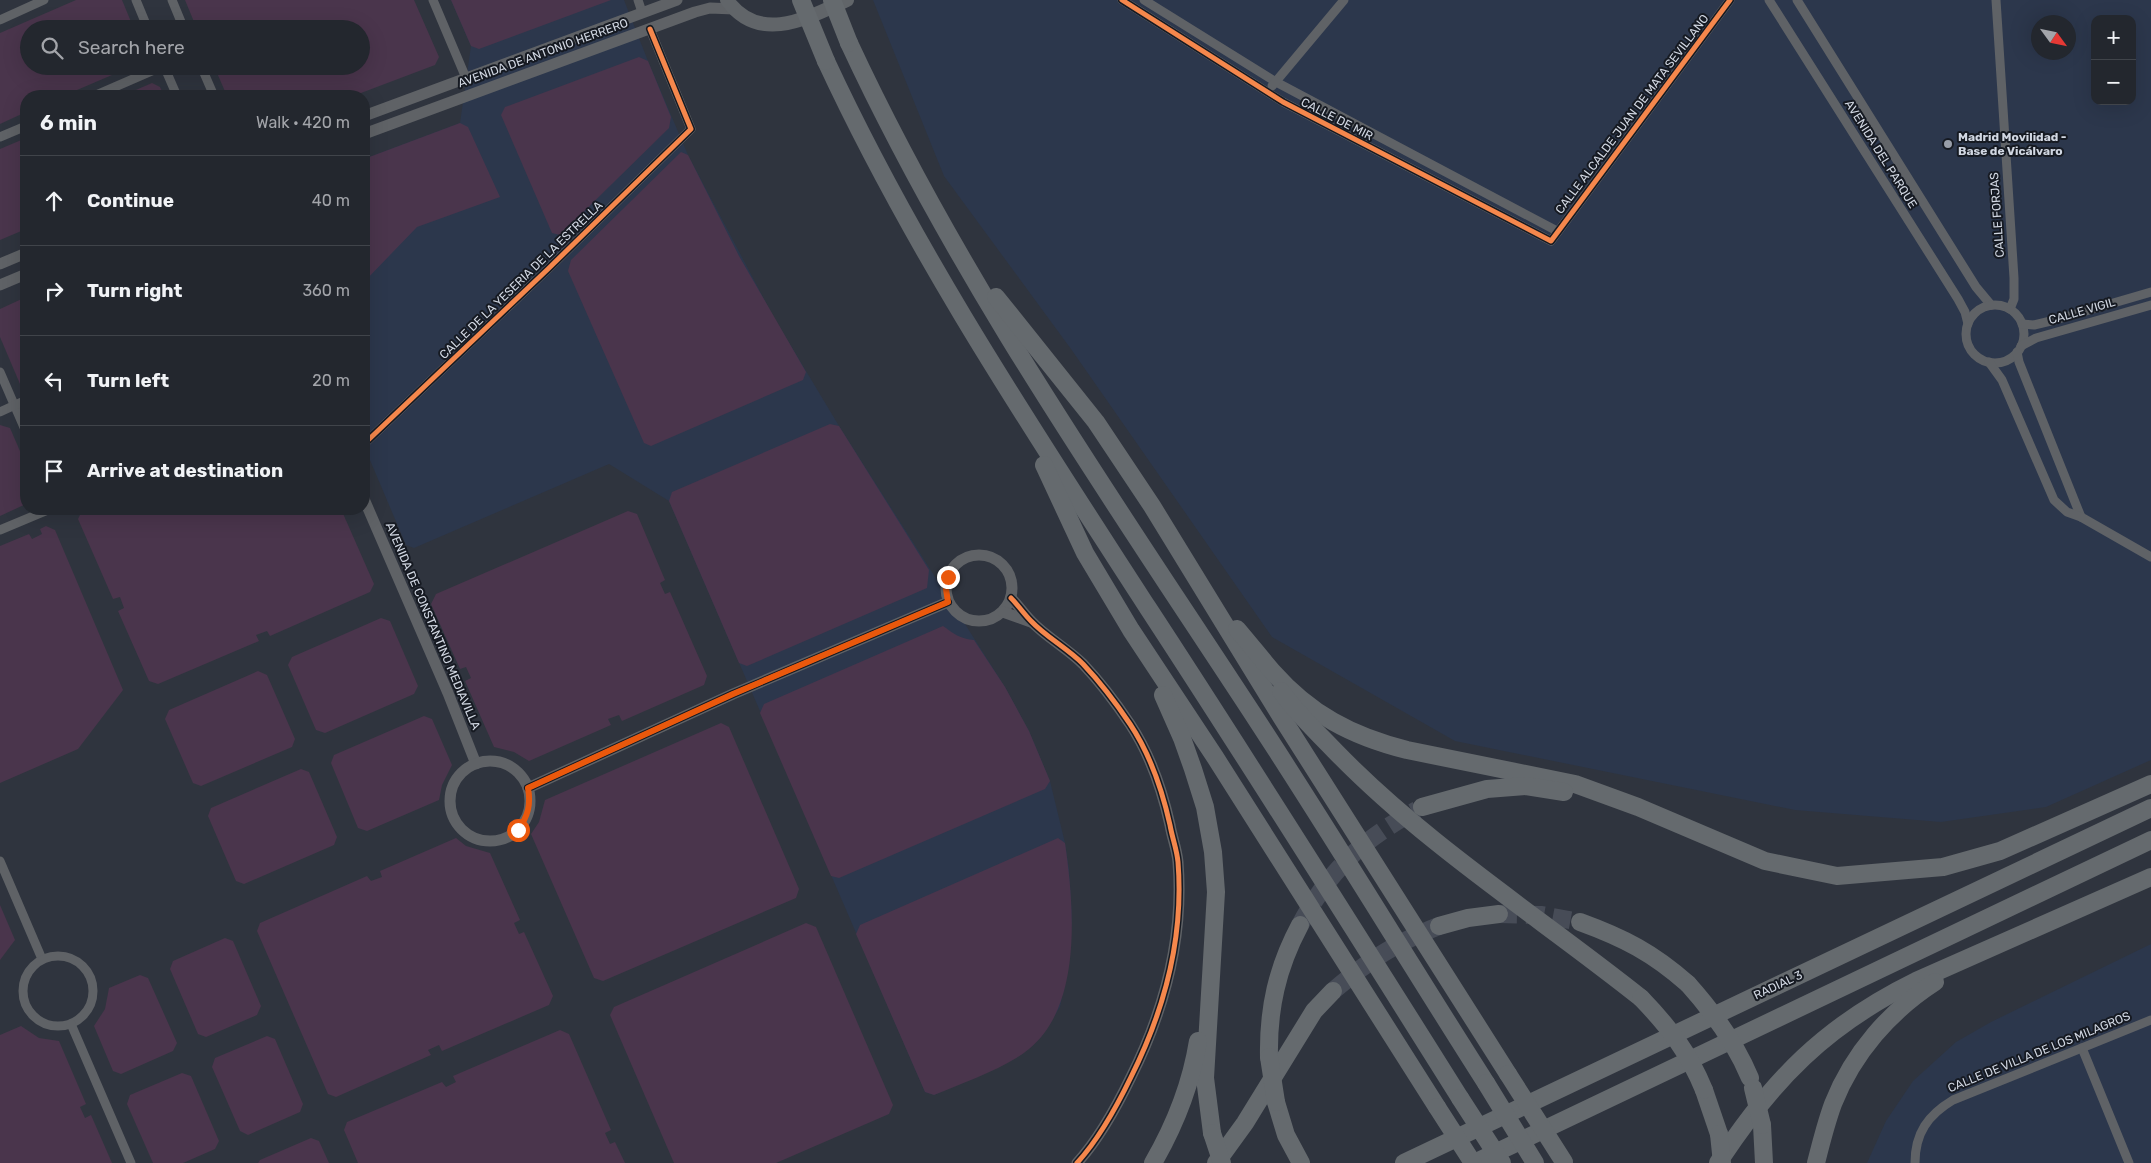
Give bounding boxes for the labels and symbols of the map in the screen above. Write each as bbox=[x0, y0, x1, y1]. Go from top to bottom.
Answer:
street label: CALLE ALCALDE JUAN DE MATA SEVILLANO bbox=[1552, 12, 1712, 216]
north arrow bbox=[2031, 15, 2076, 60]
street label: AVENIDA DE ANTONIO HERRERO bbox=[456, 16, 630, 90]
street label: CALLE DE MIR bbox=[1299, 95, 1375, 143]
street label: AVENIDA DEL PARQUE bbox=[1842, 97, 1920, 211]
place label: Madrid Movilidad - Base de Vicálvaro bbox=[1958, 130, 2067, 158]
marker: Madrid Movilidad - Base de Vicálvaro bbox=[1942, 138, 1954, 150]
street label: CALLE FORJAS bbox=[1987, 172, 2007, 258]
street label: CALLE DE LA YESERIA DE LA ESTRELLA bbox=[437, 198, 605, 362]
street label: CALLE VIGIL bbox=[2047, 295, 2117, 327]
street label: AVENIDA DE CONSTANTINO MEDIAVILLA bbox=[383, 520, 483, 732]
route end bbox=[937, 566, 960, 589]
route start bbox=[507, 819, 530, 842]
street label: RADIAL 3 bbox=[1751, 968, 1805, 1002]
street label: CALLE DE VILLA DE LOS MILAGROS bbox=[1946, 1009, 2132, 1095]

